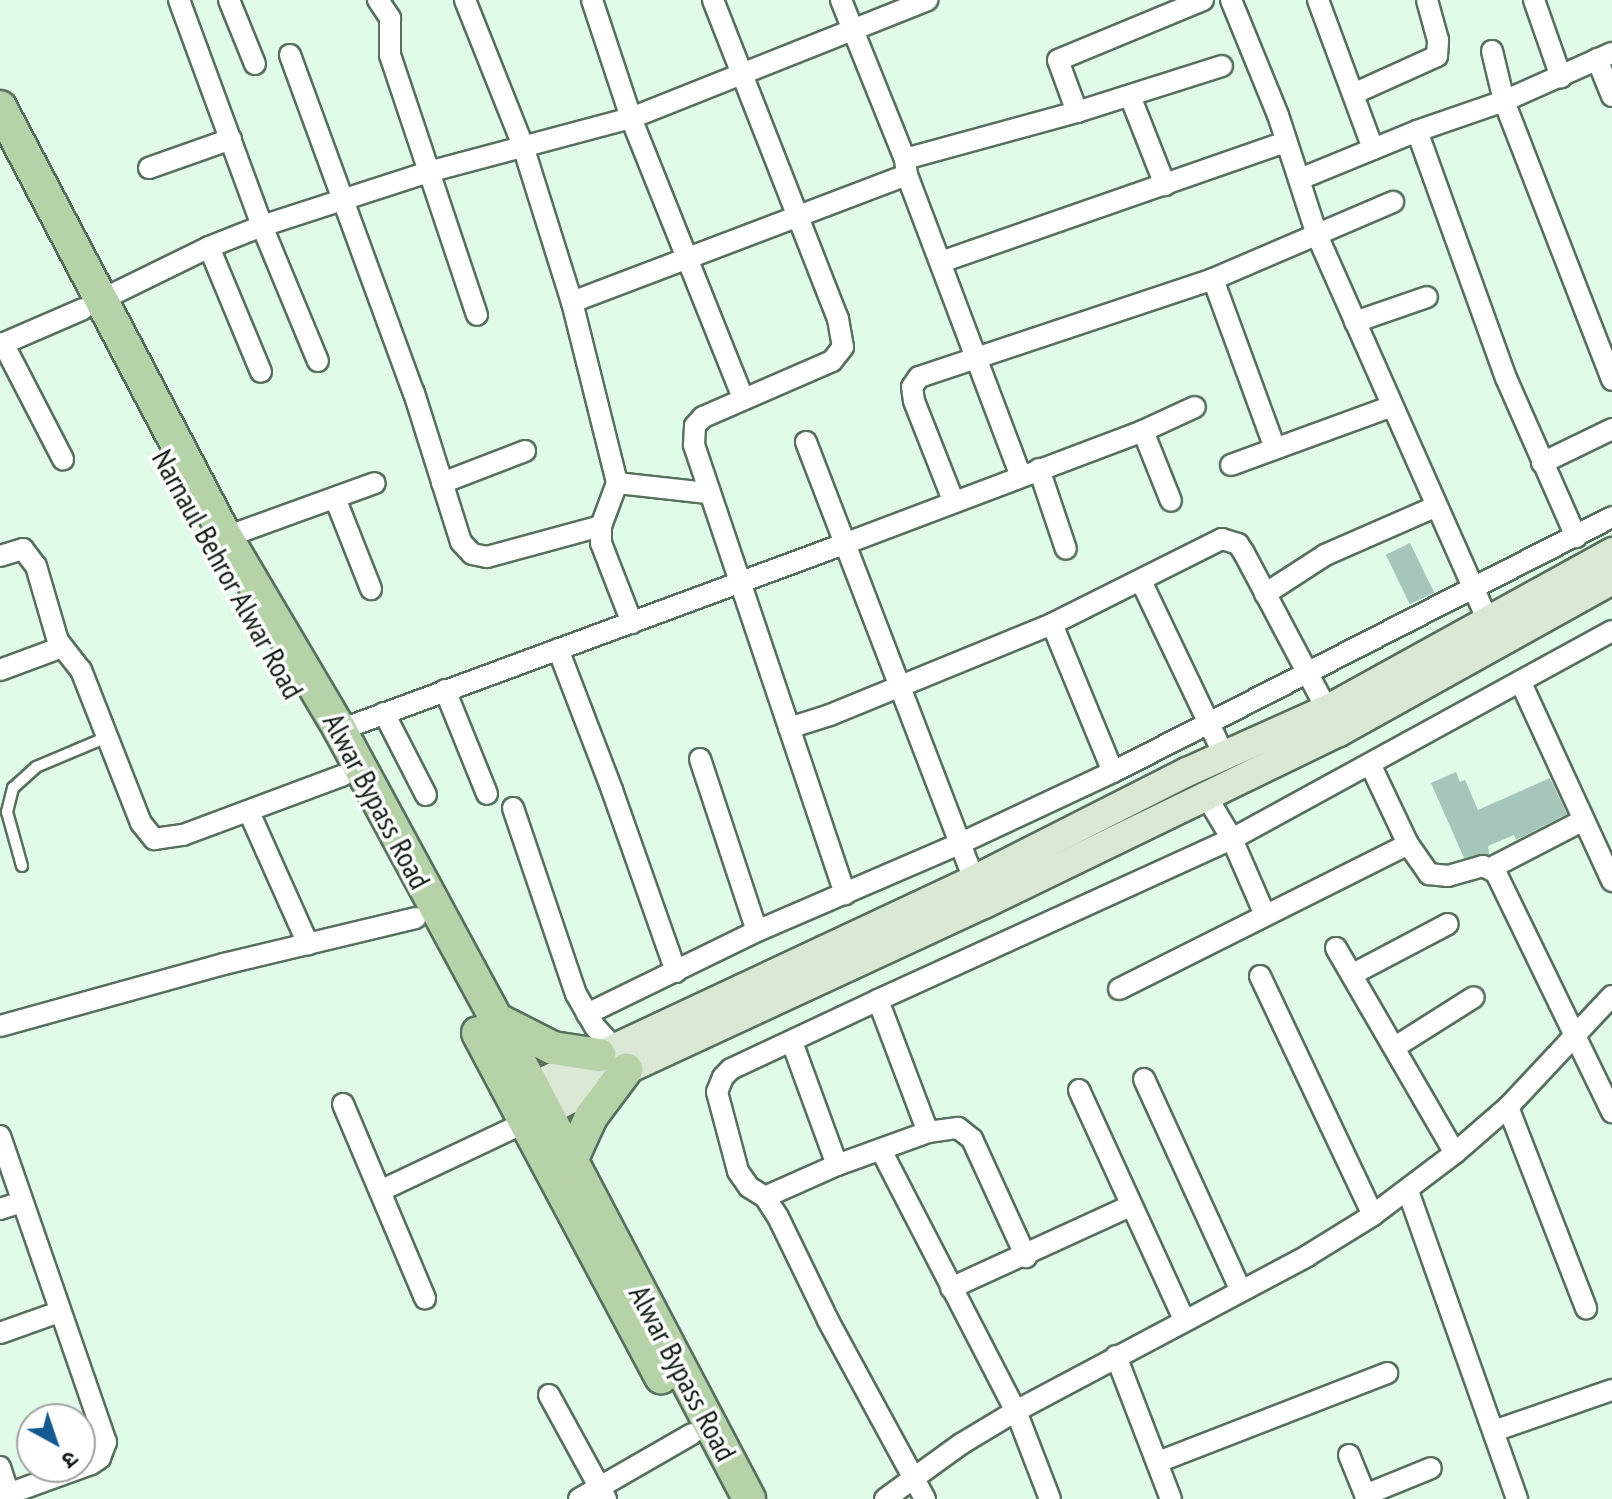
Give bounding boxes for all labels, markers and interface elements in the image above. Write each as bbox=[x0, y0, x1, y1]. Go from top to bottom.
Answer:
street label: Narnaul Behror Alwar Road bbox=[144, 443, 312, 705]
street label: Alwar Bypass Road bbox=[316, 707, 438, 895]
street label: Alwar Bypass Road bbox=[622, 1279, 744, 1467]
north arrow bbox=[16, 1403, 96, 1483]
text: उ bbox=[56, 1445, 84, 1475]

